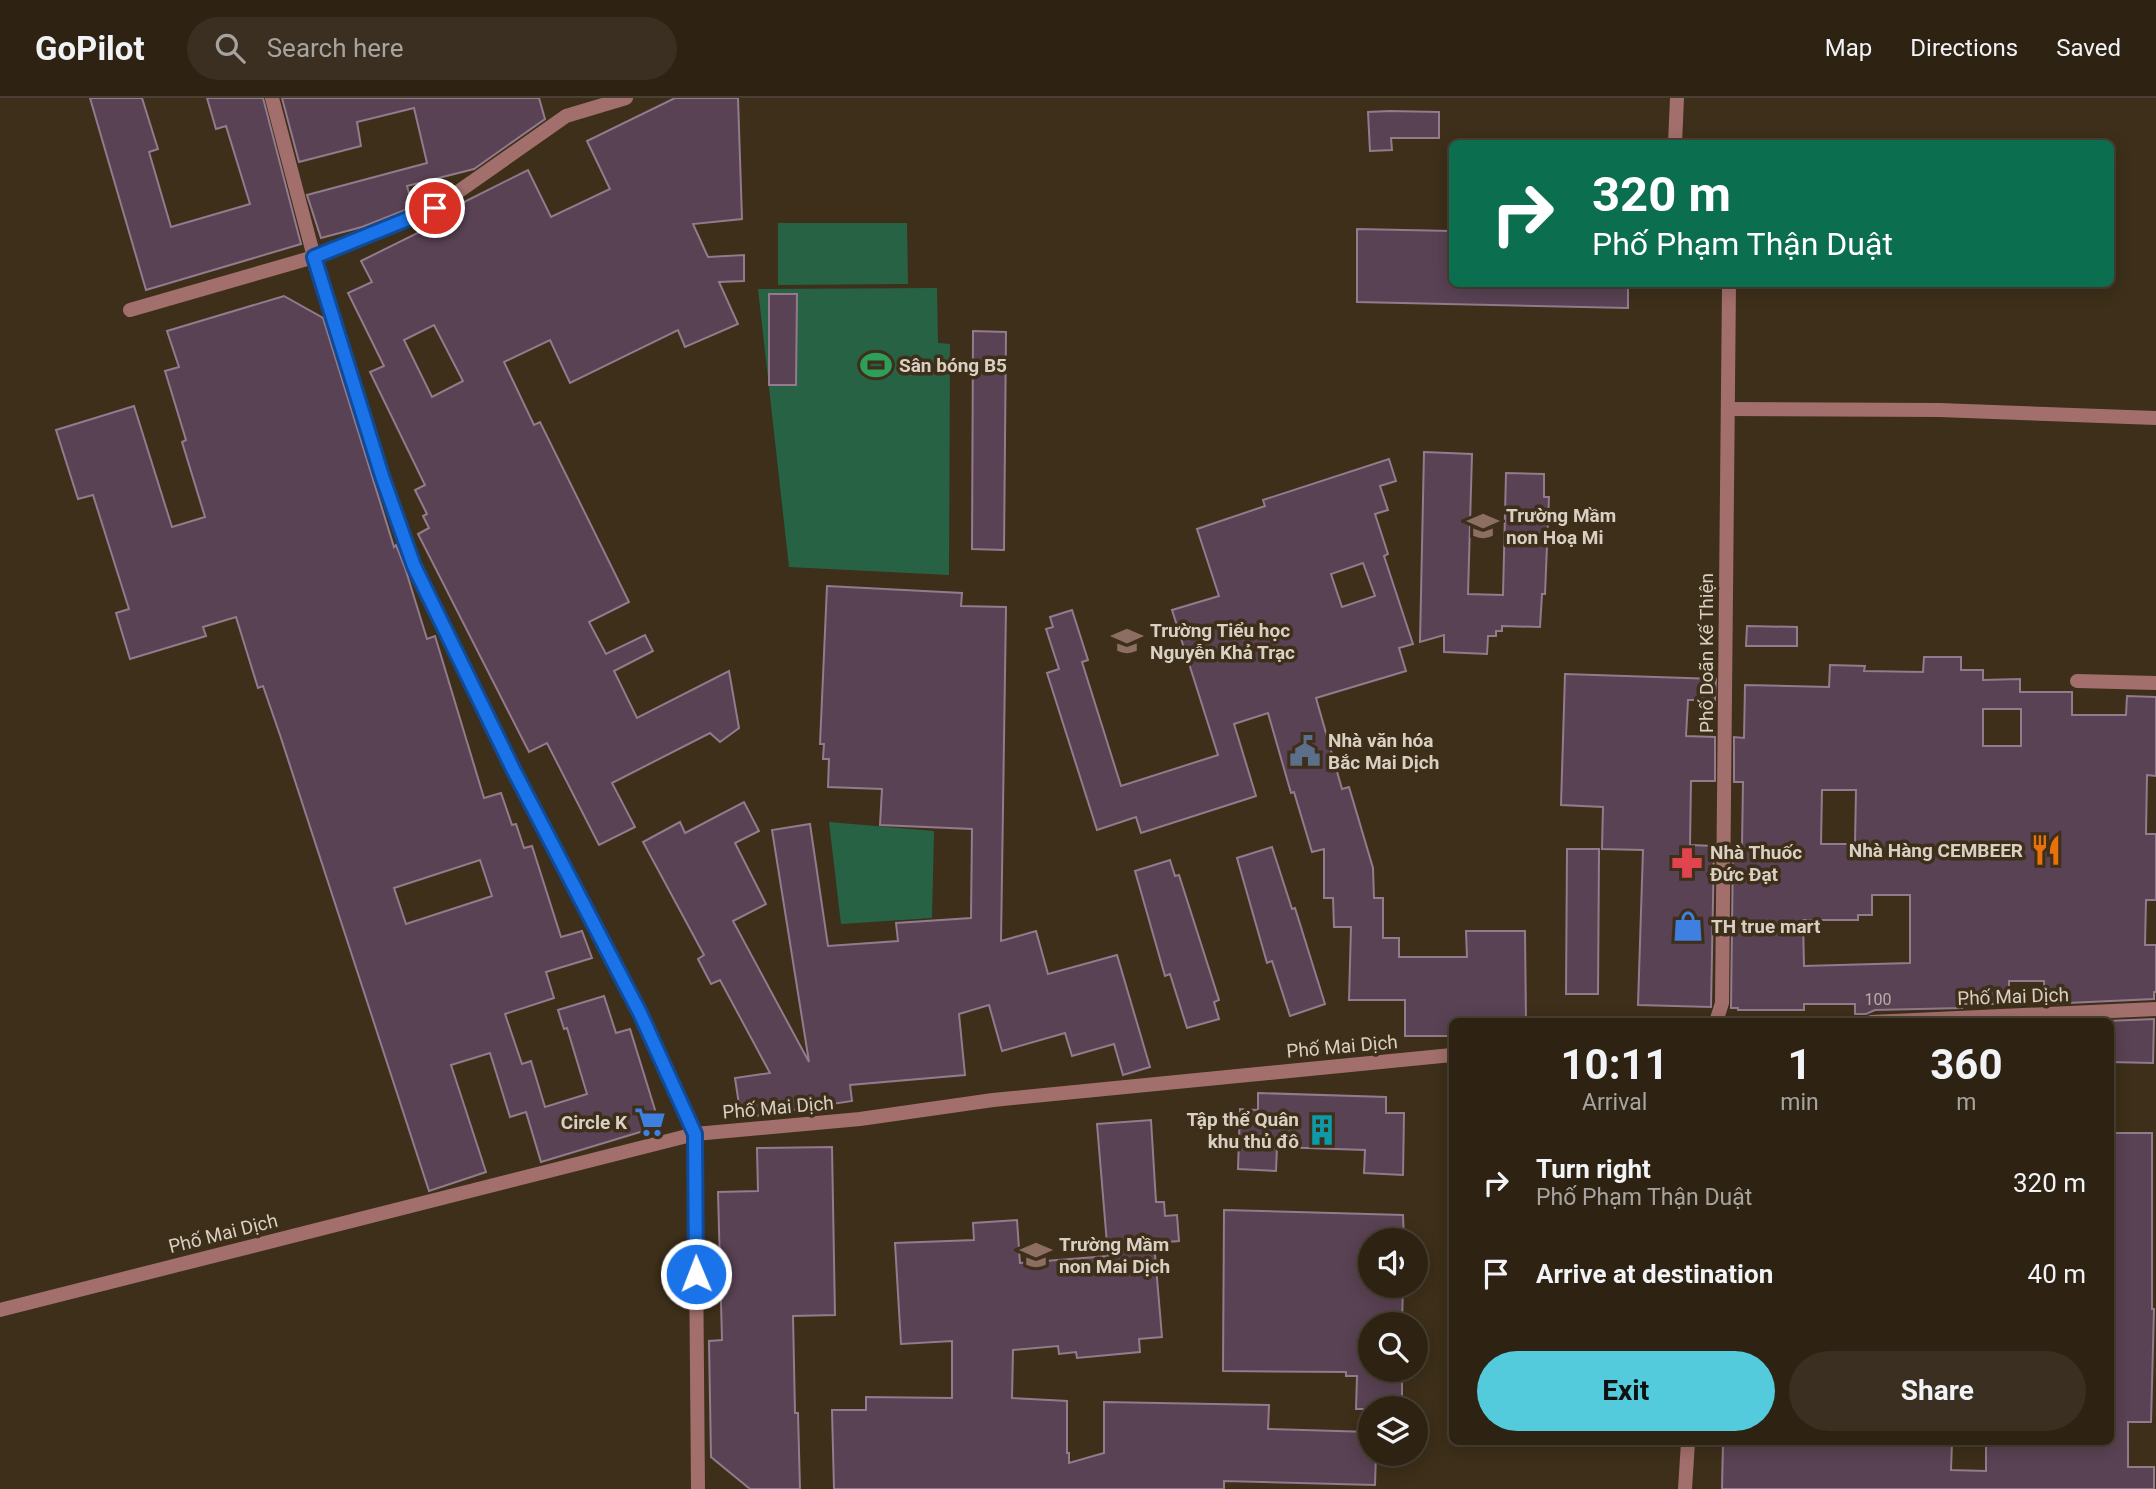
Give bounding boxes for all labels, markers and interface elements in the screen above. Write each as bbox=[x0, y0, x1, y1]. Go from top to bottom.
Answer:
search box bbox=[187, 17, 677, 80]
text: GoPilot bbox=[35, 29, 145, 68]
icon: search bbox=[211, 29, 249, 67]
text: Search here bbox=[267, 33, 403, 63]
text: Map bbox=[1825, 34, 1872, 62]
text: Directions bbox=[1910, 34, 2018, 62]
text: Saved bbox=[2056, 34, 2121, 62]
text: 320 m bbox=[1592, 166, 1731, 223]
icon: right bbox=[1477, 168, 1568, 259]
pin bbox=[405, 178, 465, 238]
icon: arrive bbox=[416, 189, 454, 227]
text: Phố Phạm Thận Duật bbox=[1592, 225, 1893, 263]
sports icon: Sân bóng B5 bbox=[859, 348, 893, 382]
place label: Sân bóng B5 bbox=[899, 354, 1007, 377]
place label: Trường Mầm non Hoạ Mi bbox=[1506, 504, 1616, 549]
school or university icon: Trường Mầm non Hoạ Mi bbox=[1466, 509, 1500, 543]
street label: Phố Doãn Kế Thiện bbox=[1695, 573, 1718, 733]
place label: Trường Tiểu học Nguyễn Khả Trạc bbox=[1150, 619, 1295, 664]
school or university icon: Trường Tiểu học Nguyễn Khả Trạc bbox=[1110, 624, 1144, 658]
place label: Nhà văn hóa Bắc Mai Dịch bbox=[1328, 729, 1439, 774]
public building icon: Nhà văn hóa Bắc Mai Dịch bbox=[1288, 734, 1322, 768]
restaurant icon: Nhà Hàng CEMBEER bbox=[2029, 833, 2063, 867]
place label: Nhà Hàng CEMBEER bbox=[1849, 839, 2023, 862]
place label: Nhà Thuốc Đức Đạt bbox=[1710, 841, 1802, 886]
pharmacy icon: Nhà Thuốc Đức Đạt bbox=[1670, 846, 1704, 880]
shop icon: TH true mart bbox=[1671, 909, 1705, 943]
place label: TH true mart bbox=[1711, 915, 1821, 938]
street label: Phố Mai Dịch bbox=[1957, 983, 2069, 1010]
house number: 100 bbox=[1865, 990, 1891, 1009]
street label: Phố Mai Dịch bbox=[1285, 1030, 1399, 1063]
text: 10:11 bbox=[1561, 1040, 1669, 1089]
text: 1 bbox=[1787, 1040, 1812, 1089]
text: 360 bbox=[1930, 1040, 2003, 1089]
text: Arrival bbox=[1582, 1089, 1647, 1116]
text: min bbox=[1780, 1089, 1819, 1116]
text: m bbox=[1956, 1089, 1976, 1116]
street label: Phố Mai Dịch bbox=[721, 1091, 835, 1124]
supermarket icon: Circle K bbox=[633, 1105, 667, 1139]
place label: Tập thể Quân khu thủ đô bbox=[1186, 1108, 1299, 1153]
place label: Circle K bbox=[561, 1111, 628, 1134]
building icon: Tập thể Quân khu thủ đô bbox=[1305, 1113, 1339, 1147]
text: Turn right bbox=[1536, 1154, 1651, 1184]
icon: right bbox=[1477, 1164, 1515, 1202]
text: 320 m bbox=[2013, 1168, 2086, 1198]
text: Phố Phạm Thận Duật bbox=[1536, 1184, 1752, 1211]
street label: Phố Mai Dịch bbox=[166, 1209, 280, 1258]
map controls bbox=[1358, 1228, 1428, 1466]
button: sound bbox=[1358, 1228, 1428, 1298]
place label: Trường Mầm non Mai Dịch bbox=[1059, 1233, 1170, 1278]
position arrow bbox=[659, 1237, 733, 1311]
school or university icon: Trường Mầm non Mai Dịch bbox=[1019, 1238, 1053, 1272]
icon: arrive bbox=[1477, 1255, 1515, 1293]
text: Arrive at destination bbox=[1536, 1259, 1773, 1289]
text: 40 m bbox=[2028, 1259, 2086, 1289]
button: search bbox=[1358, 1312, 1428, 1382]
button: Exit bbox=[1477, 1351, 1775, 1431]
button: Share bbox=[1789, 1351, 2086, 1431]
button: layers bbox=[1358, 1396, 1428, 1466]

